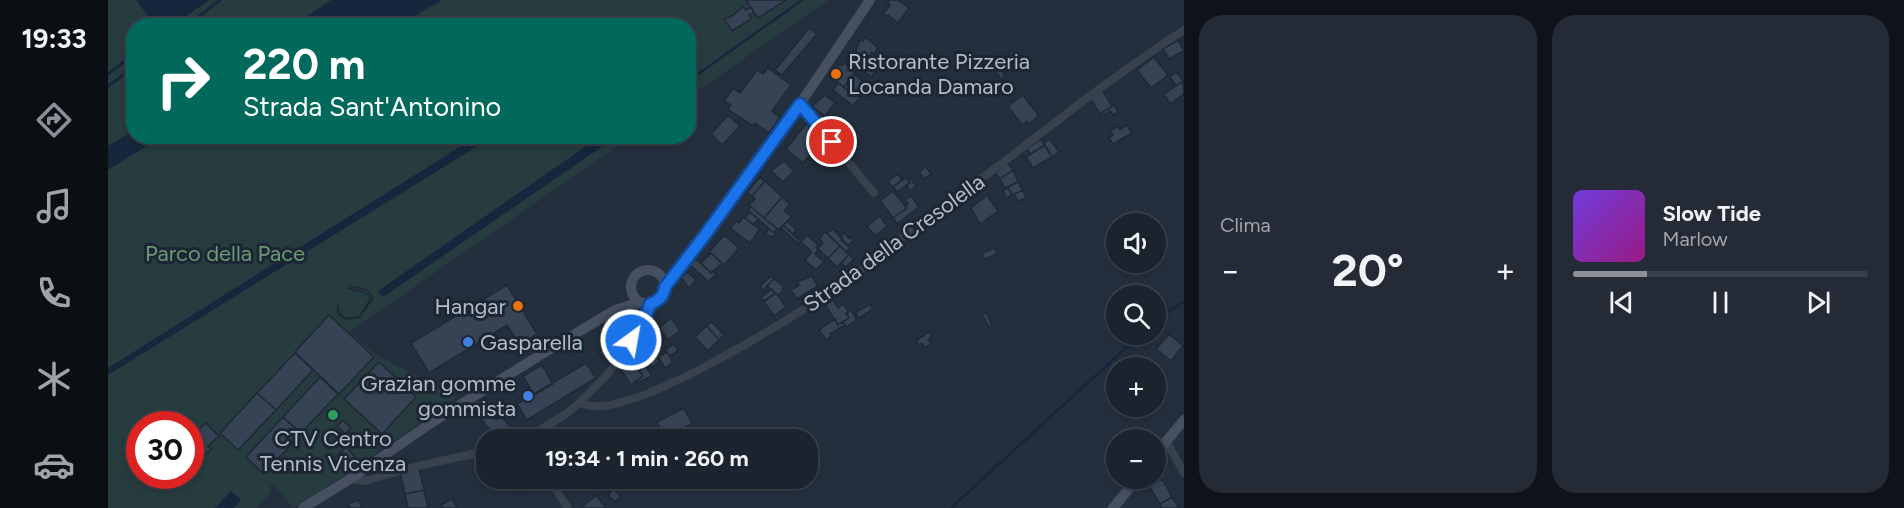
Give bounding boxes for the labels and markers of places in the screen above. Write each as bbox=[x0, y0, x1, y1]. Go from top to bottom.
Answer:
place label: Ristorante Pizzeria Locanda Damaro bbox=[848, 48, 1030, 100]
marker: Ristorante Pizzeria Locanda Damaro bbox=[829, 67, 843, 81]
pin bbox=[806, 116, 857, 167]
place label: Hangar bbox=[434, 293, 507, 320]
marker: Hangar bbox=[511, 299, 525, 313]
place label: Gasparella bbox=[480, 329, 583, 356]
marker: Gasparella bbox=[461, 335, 475, 349]
place label: Grazian gomme gommista bbox=[361, 370, 516, 422]
marker: Grazian gomme gommista bbox=[521, 389, 535, 403]
marker: CTV Centro Tennis Vicenza bbox=[326, 408, 340, 422]
place label: CTV Centro Tennis Vicenza bbox=[260, 425, 406, 477]

